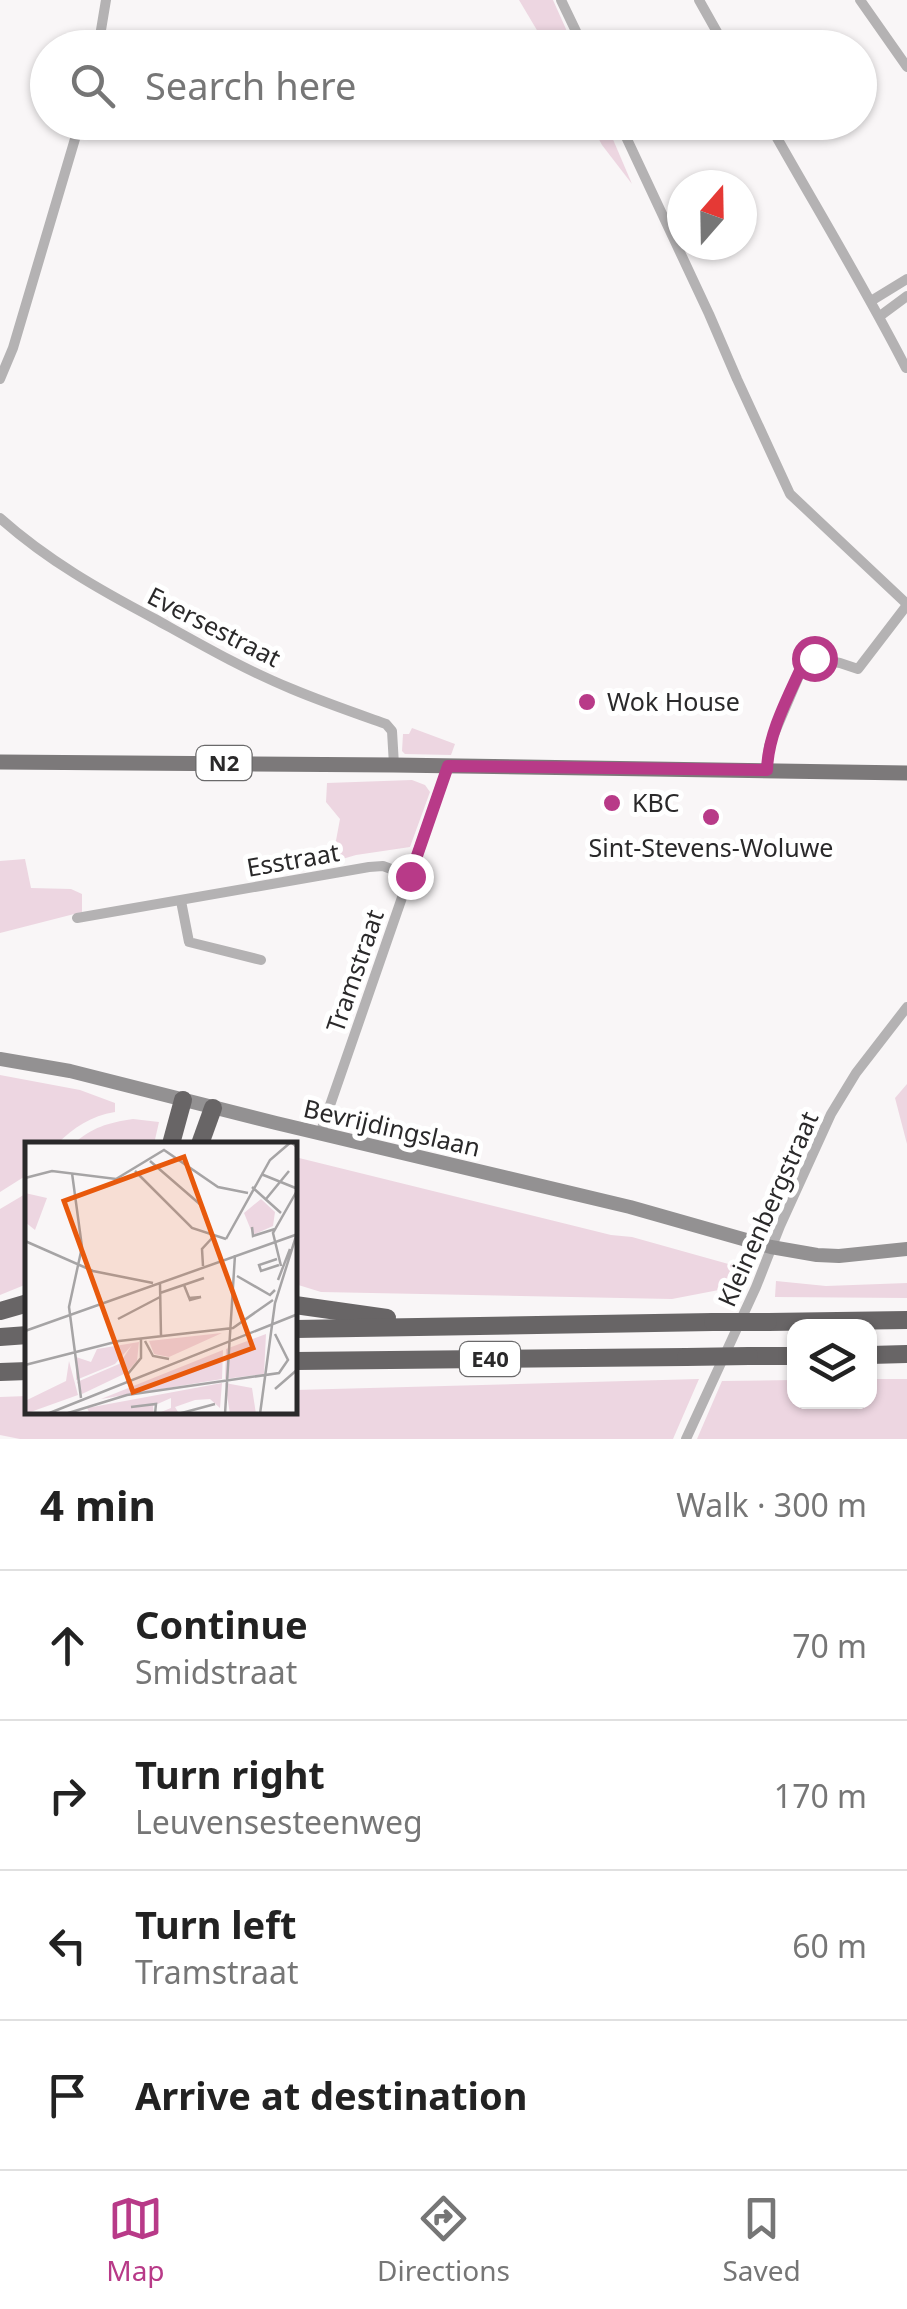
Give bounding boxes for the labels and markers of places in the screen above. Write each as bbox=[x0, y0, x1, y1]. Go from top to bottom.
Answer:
place label: Wok House bbox=[607, 684, 740, 718]
marker: Wok House bbox=[576, 691, 598, 713]
place label: KBC bbox=[632, 785, 680, 819]
marker: KBC bbox=[601, 792, 623, 814]
marker: Sint-Stevens-Woluwe bbox=[700, 806, 722, 828]
place label: Sint-Stevens-Woluwe bbox=[589, 830, 833, 864]

